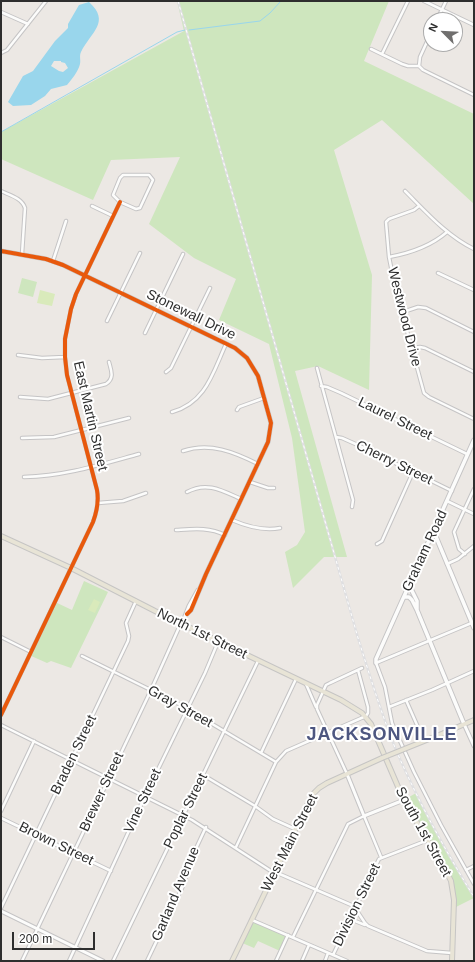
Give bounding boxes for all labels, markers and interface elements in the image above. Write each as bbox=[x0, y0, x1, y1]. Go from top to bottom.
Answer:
north arrow bbox=[423, 12, 463, 52]
text: N bbox=[426, 21, 440, 34]
street label: Westwood Drive bbox=[384, 266, 424, 368]
street label: Stonewall Drive bbox=[144, 286, 238, 344]
street label: East Martin Street bbox=[69, 360, 111, 472]
street label: Laurel Street bbox=[355, 394, 435, 444]
street label: Cherry Street bbox=[353, 437, 435, 489]
street label: Graham Road bbox=[399, 508, 451, 594]
street label: North 1st Street bbox=[154, 605, 250, 663]
street label: Gray Street bbox=[145, 682, 215, 732]
street label: Braden Street bbox=[48, 712, 100, 798]
district label: JACKSONVILLE bbox=[306, 724, 458, 746]
street label: Brewer Street bbox=[76, 750, 128, 834]
street label: Vine Street bbox=[121, 766, 165, 836]
street label: Poplar Street bbox=[161, 771, 211, 851]
street label: South 1st Street bbox=[391, 784, 455, 880]
street label: West Main Street bbox=[258, 791, 322, 895]
street label: Brown Street bbox=[16, 819, 96, 869]
street label: Garland Avenue bbox=[149, 844, 203, 944]
street label: Division Street bbox=[330, 861, 384, 949]
scale bar bbox=[14, 924, 97, 950]
text: 200 m bbox=[19, 932, 52, 946]

